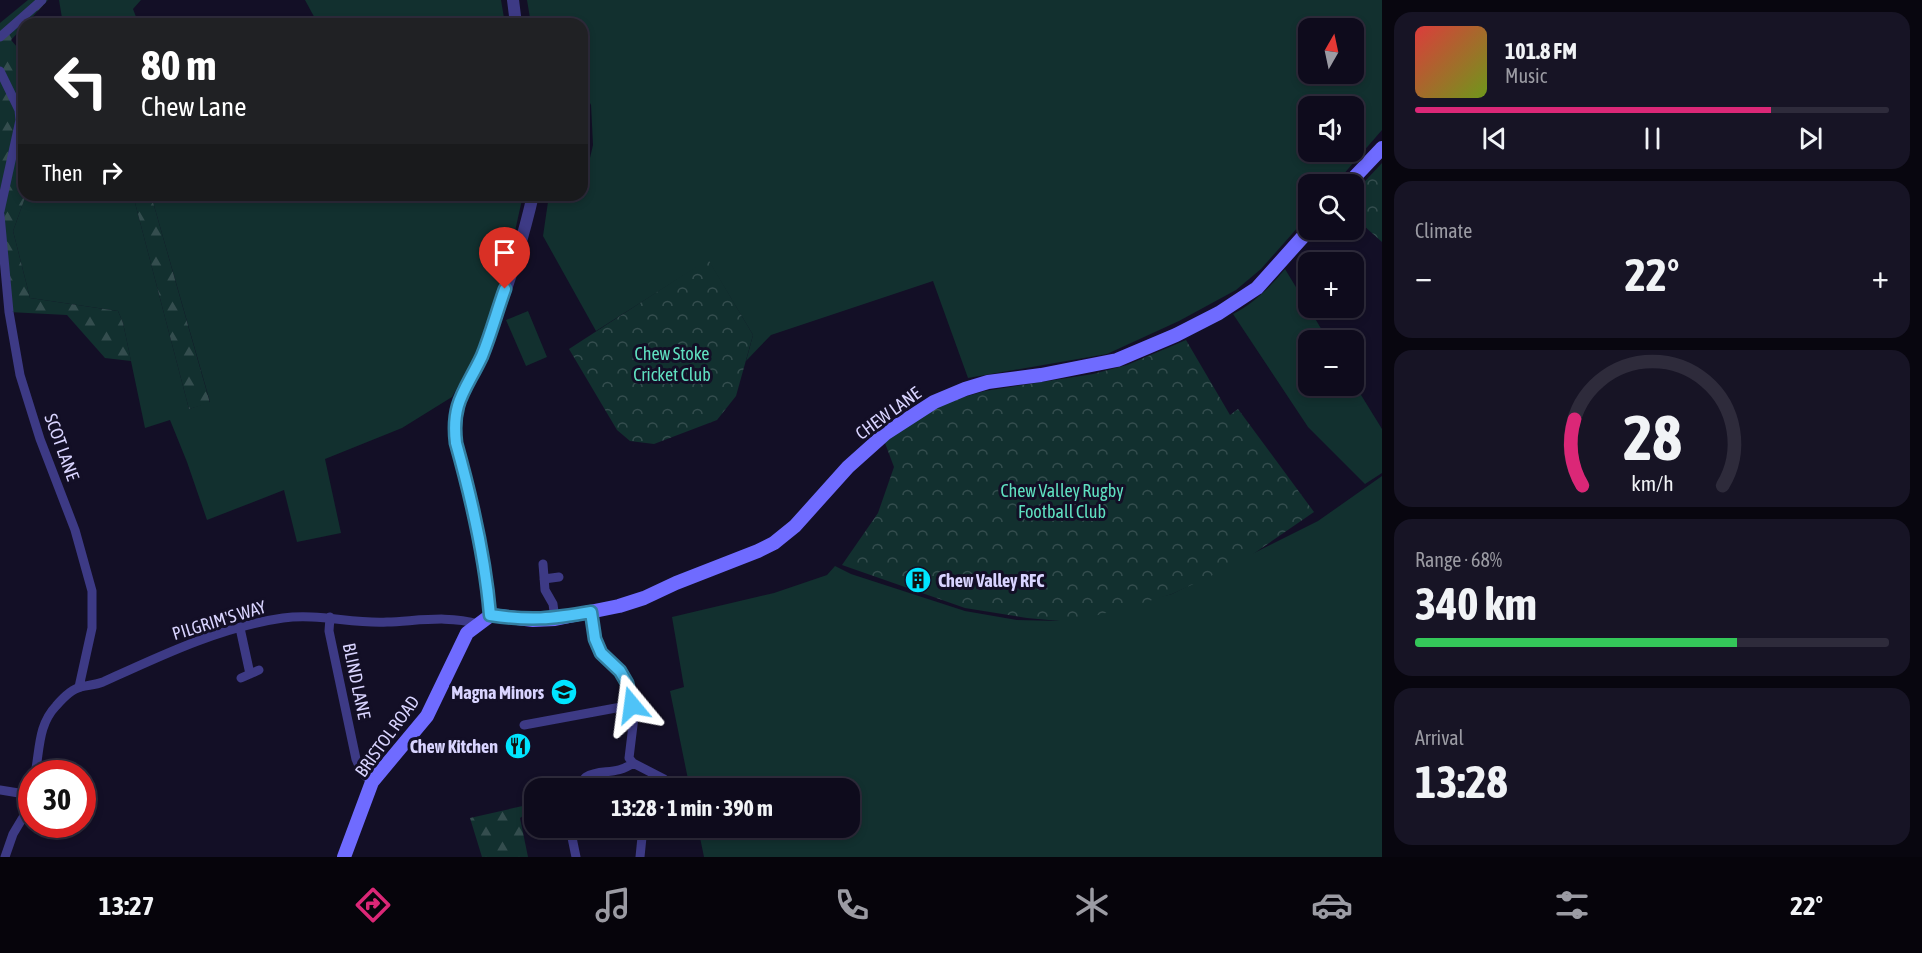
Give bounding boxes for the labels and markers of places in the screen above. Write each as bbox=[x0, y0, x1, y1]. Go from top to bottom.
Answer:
pin bbox=[479, 227, 530, 289]
building icon: Chew Valley RFC bbox=[903, 565, 933, 595]
place label: Chew Valley RFC bbox=[938, 570, 1044, 591]
school or university icon: Magna Minors bbox=[549, 677, 579, 707]
place label: Magna Minors bbox=[451, 682, 545, 703]
restaurant icon: Chew Kitchen bbox=[503, 731, 533, 761]
place label: Chew Kitchen bbox=[410, 736, 498, 757]

